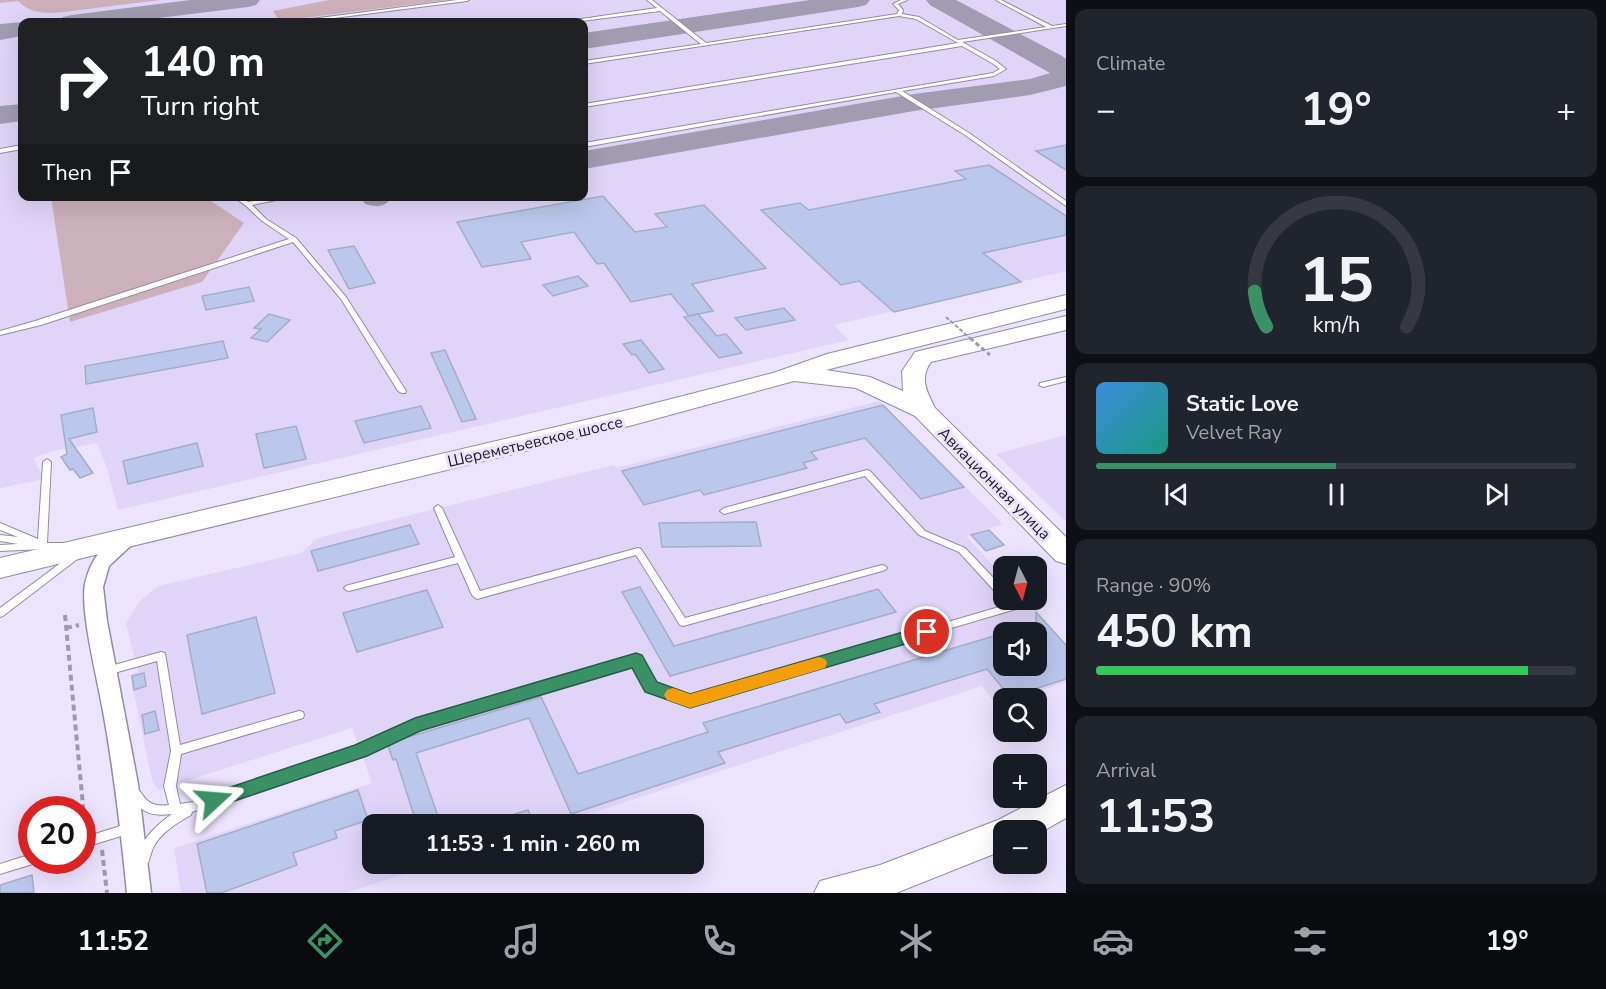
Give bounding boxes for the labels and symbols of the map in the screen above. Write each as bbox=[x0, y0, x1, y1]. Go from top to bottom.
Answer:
street label: Шереметьевское шоссе bbox=[445, 411, 625, 473]
street label: Авиационная улица bbox=[933, 422, 1056, 545]
north arrow bbox=[993, 556, 1047, 610]
pin bbox=[901, 606, 952, 657]
position arrow bbox=[182, 768, 246, 832]
speed limit sign: 20 bbox=[18, 796, 96, 874]

